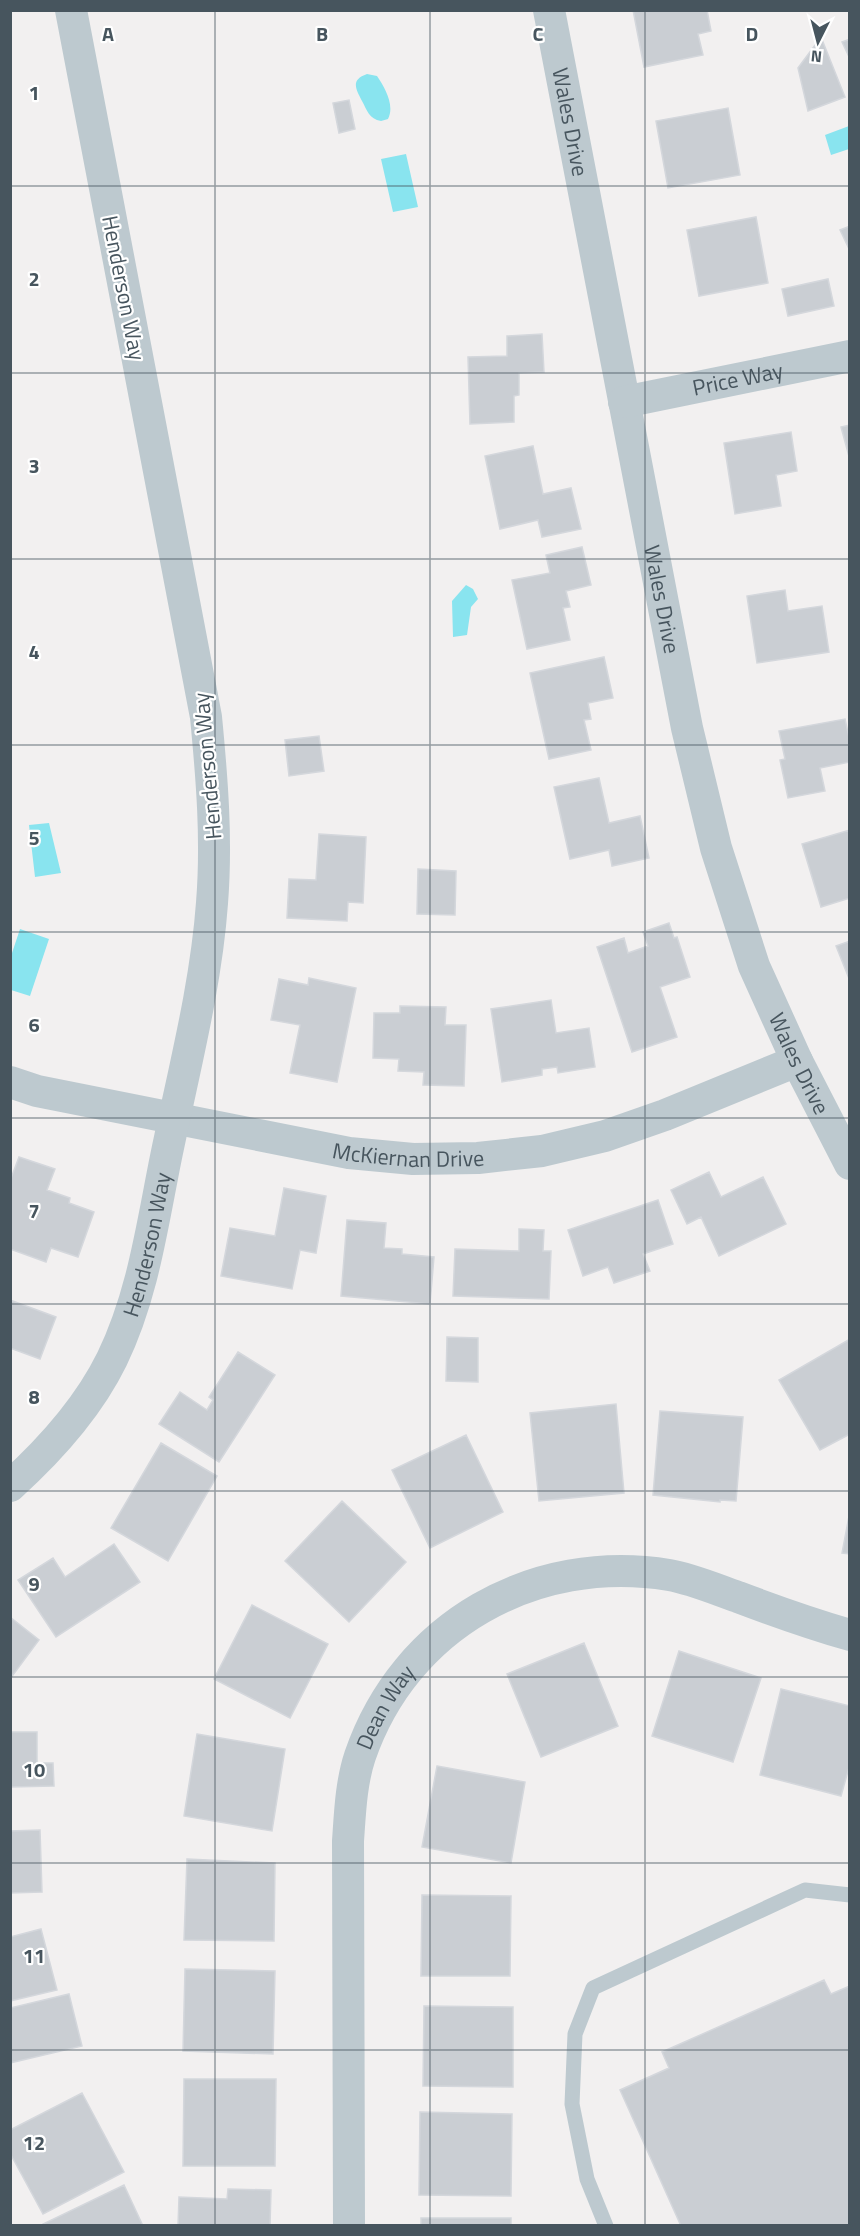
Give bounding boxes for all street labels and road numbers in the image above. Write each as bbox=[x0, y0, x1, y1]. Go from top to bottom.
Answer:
street label: Wales Drive bbox=[543, 65, 598, 179]
street label: Henderson Way bbox=[93, 212, 155, 364]
street label: Price Way bbox=[689, 353, 786, 405]
street label: Wales Drive bbox=[635, 542, 689, 656]
street label: Henderson Way bbox=[184, 691, 230, 841]
street label: Wales Drive bbox=[760, 1007, 839, 1120]
street label: McKiernan Drive bbox=[330, 1133, 486, 1176]
street label: Henderson Way bbox=[113, 1169, 180, 1321]
street label: Dean Way bbox=[347, 1657, 423, 1755]

